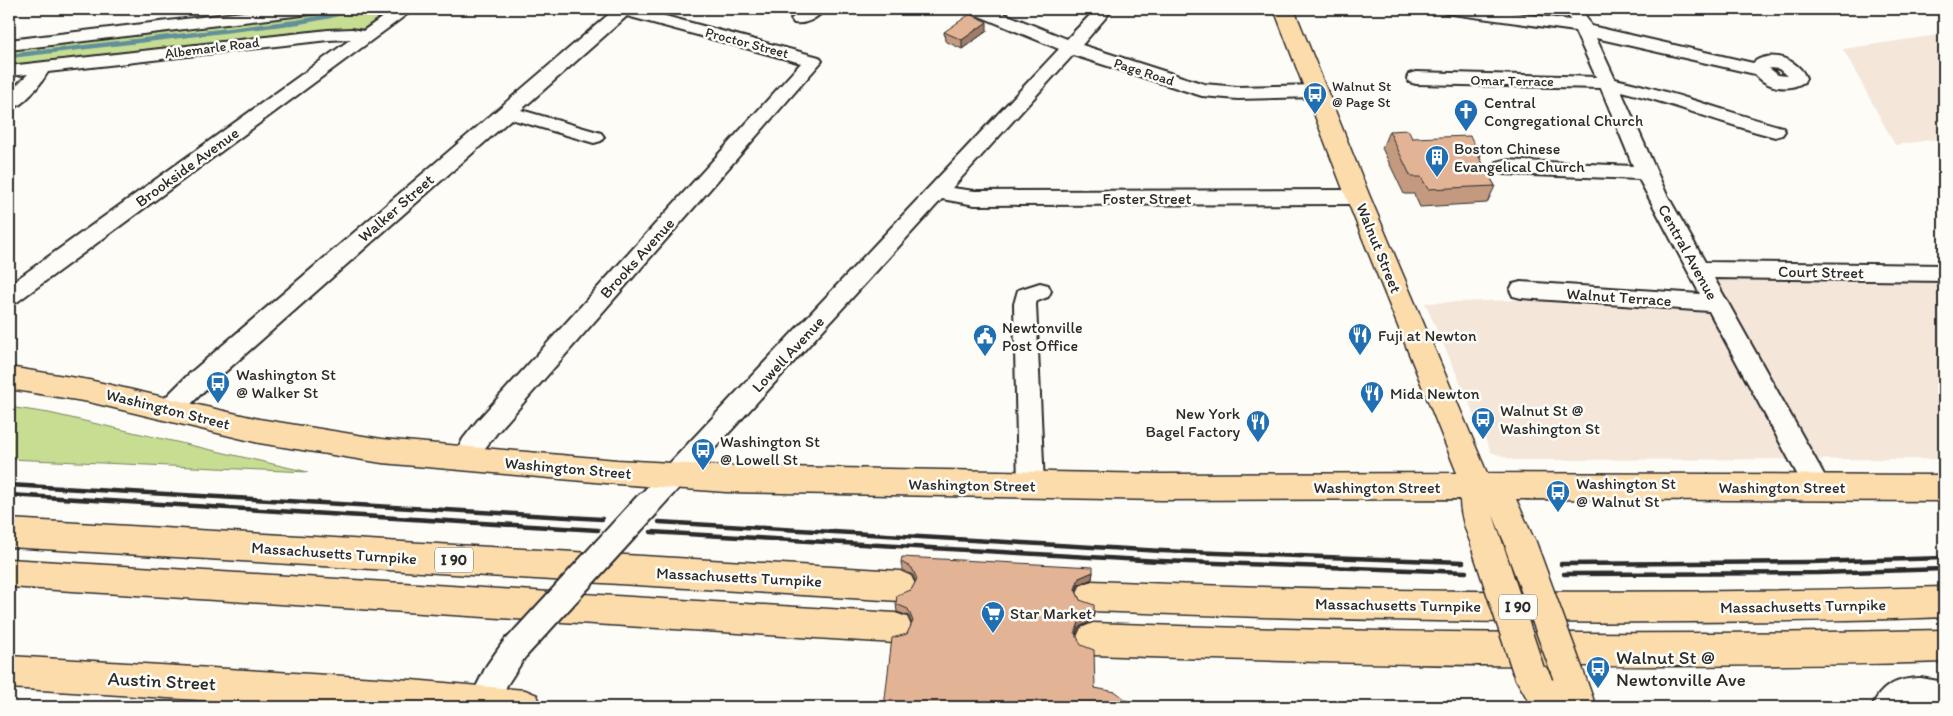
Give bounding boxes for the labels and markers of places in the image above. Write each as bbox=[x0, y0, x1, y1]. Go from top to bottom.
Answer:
place label: Walnut St @ Page St bbox=[1332, 78, 1391, 111]
bus stop icon: Walnut St @ Page St bbox=[1302, 81, 1328, 115]
place label: Central Congregational Church bbox=[1484, 93, 1643, 130]
church icon: Central Congregational Church bbox=[1453, 98, 1479, 132]
place label: Boston Chinese Evangelical Church bbox=[1454, 139, 1585, 176]
building icon: Boston Chinese Evangelical Church bbox=[1424, 144, 1450, 178]
place label: Newtonville Post Office bbox=[1002, 318, 1083, 355]
restaurant icon: Fuji at Newton bbox=[1347, 322, 1373, 356]
public building icon: Newtonville Post Office bbox=[972, 323, 998, 357]
place label: Fuji at Newton bbox=[1378, 326, 1477, 345]
place label: Washington St @ Walker St bbox=[236, 365, 336, 402]
bus stop icon: Washington St @ Walker St bbox=[205, 370, 231, 404]
restaurant icon: Mida Newton bbox=[1359, 380, 1385, 414]
place label: Mida Newton bbox=[1390, 384, 1480, 403]
place label: Walnut St @ Washington St bbox=[1500, 401, 1600, 438]
place label: New York Bagel Factory bbox=[1145, 404, 1241, 441]
bus stop icon: Walnut St @ Washington St bbox=[1470, 406, 1496, 440]
restaurant icon: New York Bagel Factory bbox=[1245, 409, 1271, 443]
place label: Washington St @ Lowell St bbox=[720, 432, 820, 469]
bus stop icon: Washington St @ Lowell St bbox=[690, 437, 716, 471]
place label: Washington St @ Walnut St bbox=[1576, 474, 1676, 511]
bus stop icon: Washington St @ Walnut St bbox=[1545, 479, 1571, 513]
supermarket icon: Star Market bbox=[980, 600, 1006, 634]
place label: Star Market bbox=[1010, 604, 1092, 623]
place label: Walnut St @ Newtonville Ave bbox=[1616, 646, 1746, 691]
bus stop icon: Walnut St @ Newtonville Ave bbox=[1585, 655, 1611, 689]

